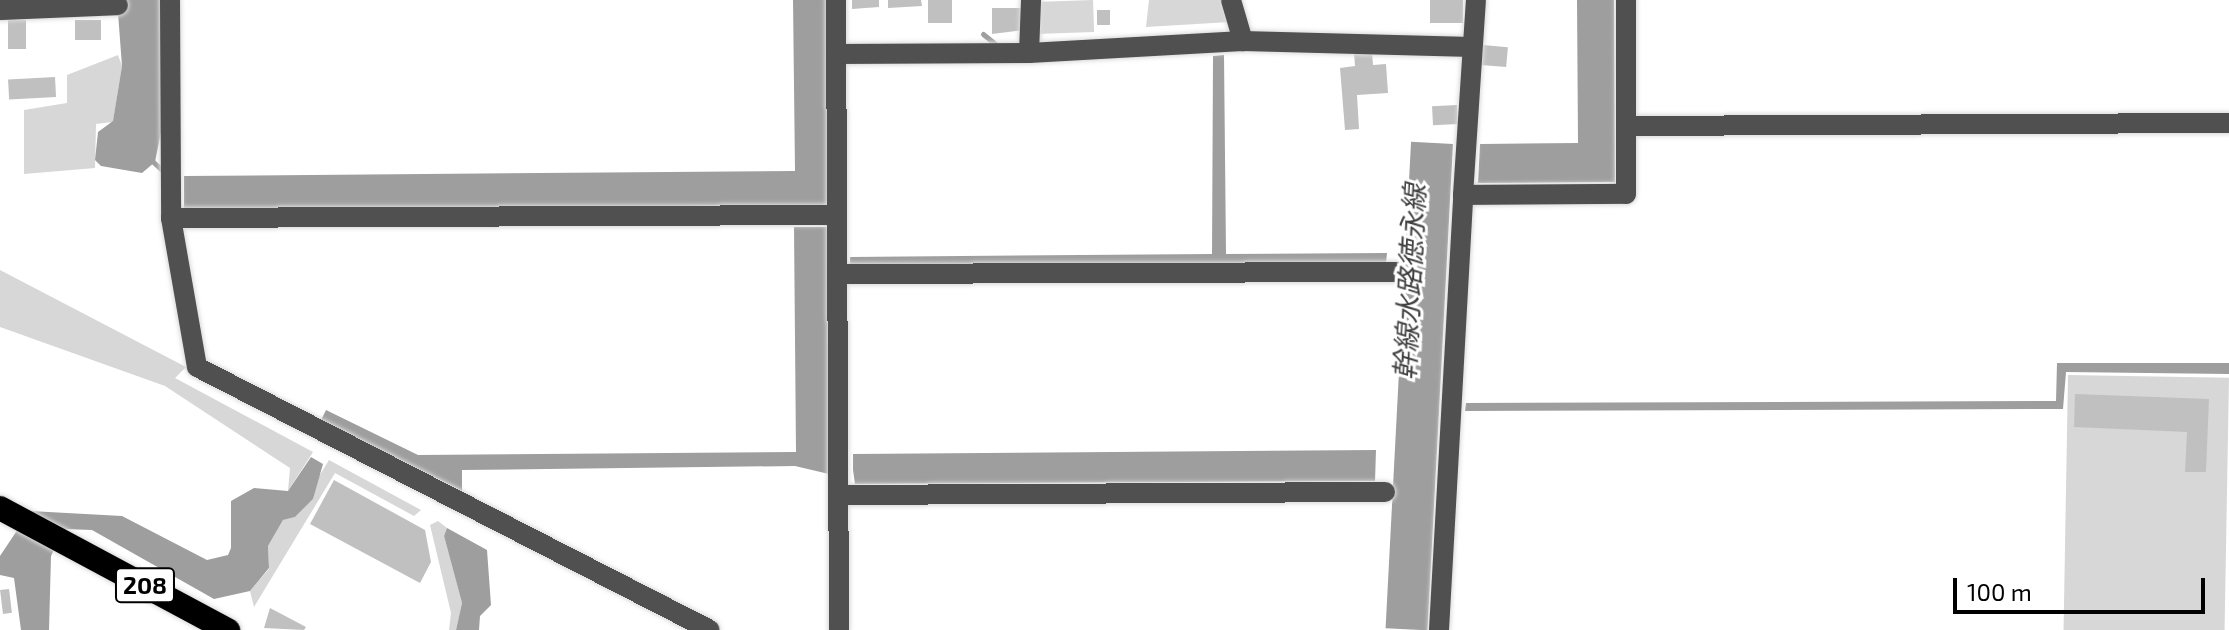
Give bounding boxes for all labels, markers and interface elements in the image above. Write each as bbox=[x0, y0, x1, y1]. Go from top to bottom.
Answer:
water label: 幹線水路徳永線 bbox=[1387, 183, 1431, 381]
scale bar bbox=[1957, 562, 2209, 612]
road number: 208 bbox=[113, 565, 177, 605]
text: 100 m bbox=[1967, 577, 2032, 606]

